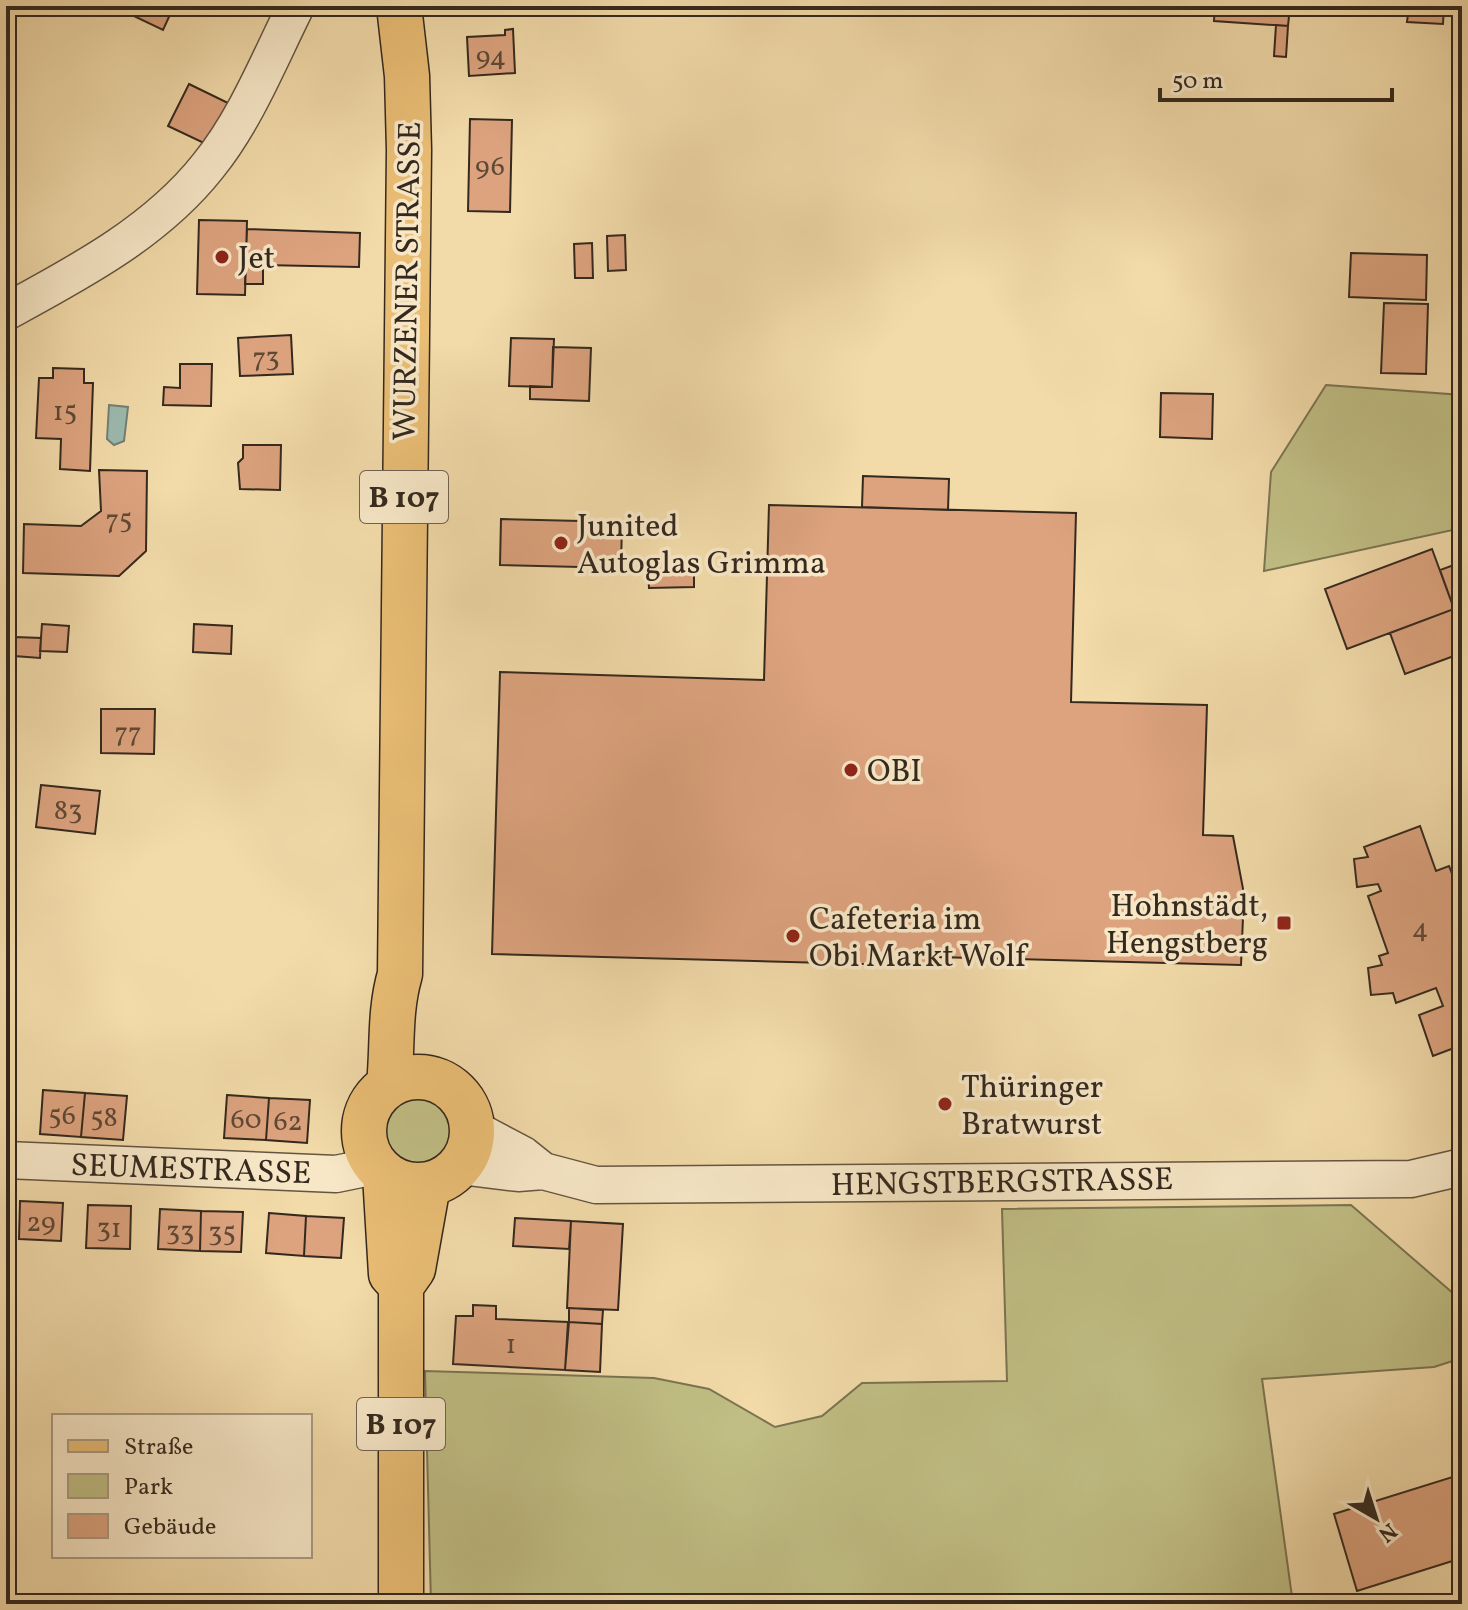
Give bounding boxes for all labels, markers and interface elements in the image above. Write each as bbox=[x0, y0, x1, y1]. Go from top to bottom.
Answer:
house number: 94 bbox=[476, 38, 506, 77]
scale bar bbox=[1160, 52, 1392, 102]
text: 50 m bbox=[1172, 65, 1224, 99]
street label: WURZENER STRASSE bbox=[384, 121, 434, 441]
house number: 96 bbox=[475, 148, 505, 187]
place label: Jet bbox=[238, 238, 275, 282]
marker: Jet bbox=[213, 248, 231, 266]
house number: 73 bbox=[252, 339, 280, 378]
house number: 15 bbox=[53, 393, 77, 432]
road number: B 107 bbox=[360, 471, 448, 523]
house number: 75 bbox=[105, 501, 133, 540]
place label: Junited Autoglas Grimma bbox=[577, 506, 826, 587]
marker: Junited Autoglas Grimma bbox=[552, 534, 570, 552]
house number: 77 bbox=[114, 714, 142, 753]
place label: OBI bbox=[867, 751, 922, 795]
marker: OBI bbox=[842, 761, 860, 779]
house number: 83 bbox=[54, 792, 82, 831]
place label: Hohnstädt, Hengstberg bbox=[1106, 886, 1268, 967]
place label: Cafeteria im Obi Markt Wolf bbox=[809, 899, 1029, 980]
house number: 4 bbox=[1412, 910, 1428, 949]
marker: Hohnstädt, Hengstberg bbox=[1275, 914, 1293, 932]
marker: Cafeteria im Obi Markt Wolf bbox=[784, 927, 802, 945]
place label: Thüringer Bratwurst bbox=[961, 1067, 1103, 1148]
marker: Thüringer Bratwurst bbox=[936, 1095, 954, 1113]
house number: 56 bbox=[48, 1097, 76, 1136]
house number: 58 bbox=[90, 1099, 118, 1138]
house number: 60 bbox=[231, 1101, 262, 1140]
house number: 62 bbox=[273, 1103, 303, 1142]
street label: SEUMESTRASSE bbox=[70, 1145, 312, 1197]
street label: HENGSTBERGSTRASSE bbox=[830, 1159, 1174, 1209]
house number: 29 bbox=[26, 1204, 56, 1243]
house number: 31 bbox=[96, 1210, 122, 1249]
house number: 33 bbox=[166, 1213, 194, 1252]
house number: 35 bbox=[208, 1214, 236, 1253]
house number: 1 bbox=[506, 1326, 516, 1365]
road number: B 107 bbox=[357, 1398, 445, 1450]
legend bbox=[52, 1414, 312, 1558]
text: Straße bbox=[124, 1431, 193, 1465]
text: Park bbox=[124, 1471, 173, 1505]
north arrow bbox=[1336, 1478, 1416, 1558]
text: Gebäude bbox=[124, 1511, 216, 1545]
text: N bbox=[1371, 1515, 1403, 1549]

